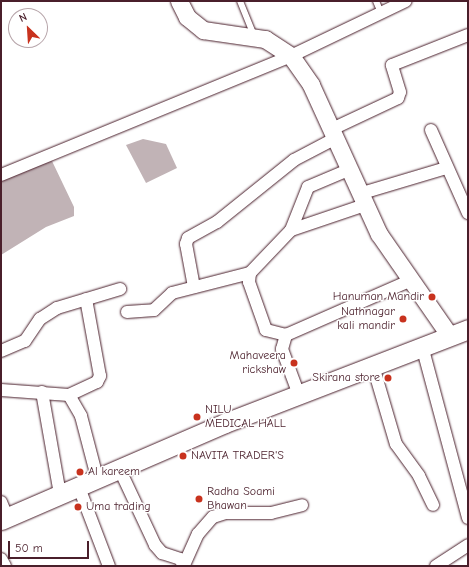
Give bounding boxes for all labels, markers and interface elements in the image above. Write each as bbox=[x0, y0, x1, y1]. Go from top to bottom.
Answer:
north arrow bbox=[8, 8, 48, 48]
text: N bbox=[17, 10, 29, 25]
place label: Hanuman Mandir bbox=[333, 290, 424, 304]
marker: Hanuman Mandir bbox=[427, 292, 437, 302]
place label: Nathnagar kali mandir bbox=[337, 305, 395, 333]
marker: Nathnagar kali mandir bbox=[398, 314, 408, 324]
place label: Mahaveera rickshaw bbox=[230, 349, 286, 377]
marker: Mahaveera rickshaw bbox=[289, 358, 299, 368]
place label: Skirana store bbox=[312, 371, 380, 385]
marker: Skirana store bbox=[383, 373, 393, 383]
place label: NILU MEDICAL HALL bbox=[205, 403, 286, 431]
marker: NILU MEDICAL HALL bbox=[192, 412, 202, 422]
place label: NAVITA TRADER'S bbox=[191, 449, 284, 463]
marker: NAVITA TRADER'S bbox=[178, 451, 188, 461]
place label: Al kareem bbox=[88, 465, 140, 479]
marker: Al kareem bbox=[75, 467, 85, 477]
place label: Radha Soami Bhawan bbox=[207, 485, 275, 513]
marker: Radha Soami Bhawan bbox=[194, 494, 204, 504]
place label: Uma trading bbox=[86, 500, 151, 514]
marker: Uma trading bbox=[73, 502, 83, 512]
scale bar bbox=[10, 533, 91, 559]
text: 50 m bbox=[15, 541, 43, 555]

